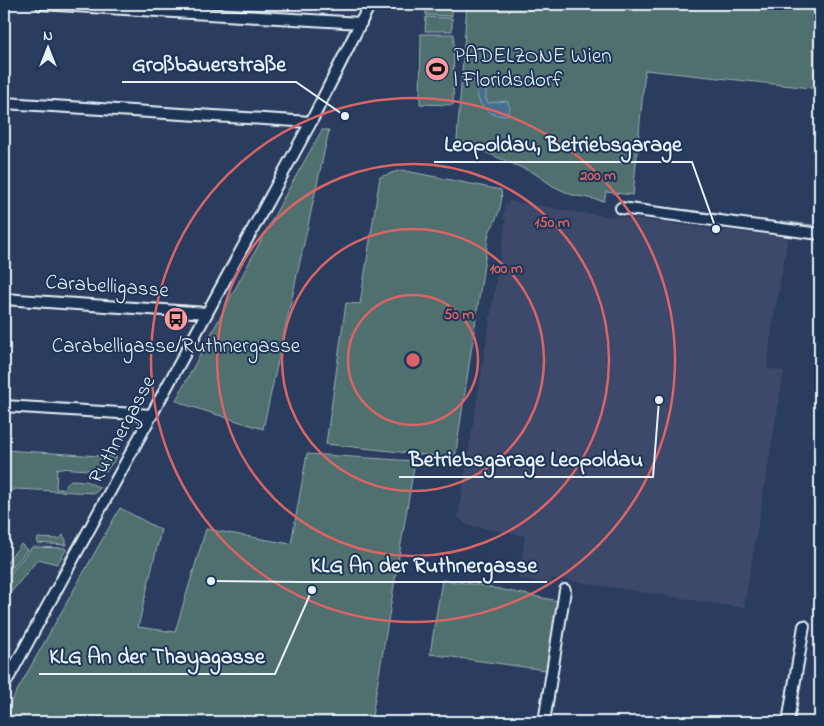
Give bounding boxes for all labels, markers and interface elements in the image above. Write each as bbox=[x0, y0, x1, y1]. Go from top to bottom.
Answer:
north arrow bbox=[22, 22, 72, 72]
text: N bbox=[43, 26, 53, 47]
place label: PADELZONE Wien | Floridsdorf bbox=[454, 42, 612, 96]
callout: Großbauerstraße bbox=[122, 45, 296, 82]
text: Großbauerstraße bbox=[132, 50, 287, 82]
sports icon: PADELZONE Wien | Floridsdorf bbox=[424, 56, 450, 82]
callout: Leopoldau, Betriebsgarage bbox=[434, 125, 692, 162]
text: Leopoldau, Betriebsgarage bbox=[444, 130, 683, 163]
text: 200 m bbox=[579, 165, 616, 187]
text: 150 m bbox=[534, 212, 570, 234]
text: 100 m bbox=[489, 258, 523, 280]
street label: Carabelligasse bbox=[44, 268, 170, 308]
text: 50 m bbox=[444, 304, 475, 326]
bus stop icon: Carabelligasse/Ruthnergasse bbox=[163, 306, 189, 332]
place label: Carabelligasse/Ruthnergasse bbox=[52, 332, 301, 364]
centre of rings bbox=[404, 351, 422, 369]
street label: Ruthnergasse bbox=[82, 370, 166, 490]
callout: Betriebsgarage Leopoldau bbox=[399, 440, 653, 477]
text: Betriebsgarage Leopoldau bbox=[408, 445, 643, 478]
callout: KLG An der Ruthnergasse bbox=[301, 545, 547, 582]
text: KLG An der Ruthnergasse bbox=[311, 551, 538, 584]
callout: KLG An der Thayagasse bbox=[39, 637, 275, 674]
text: KLG An der Thayagasse bbox=[49, 642, 266, 675]

